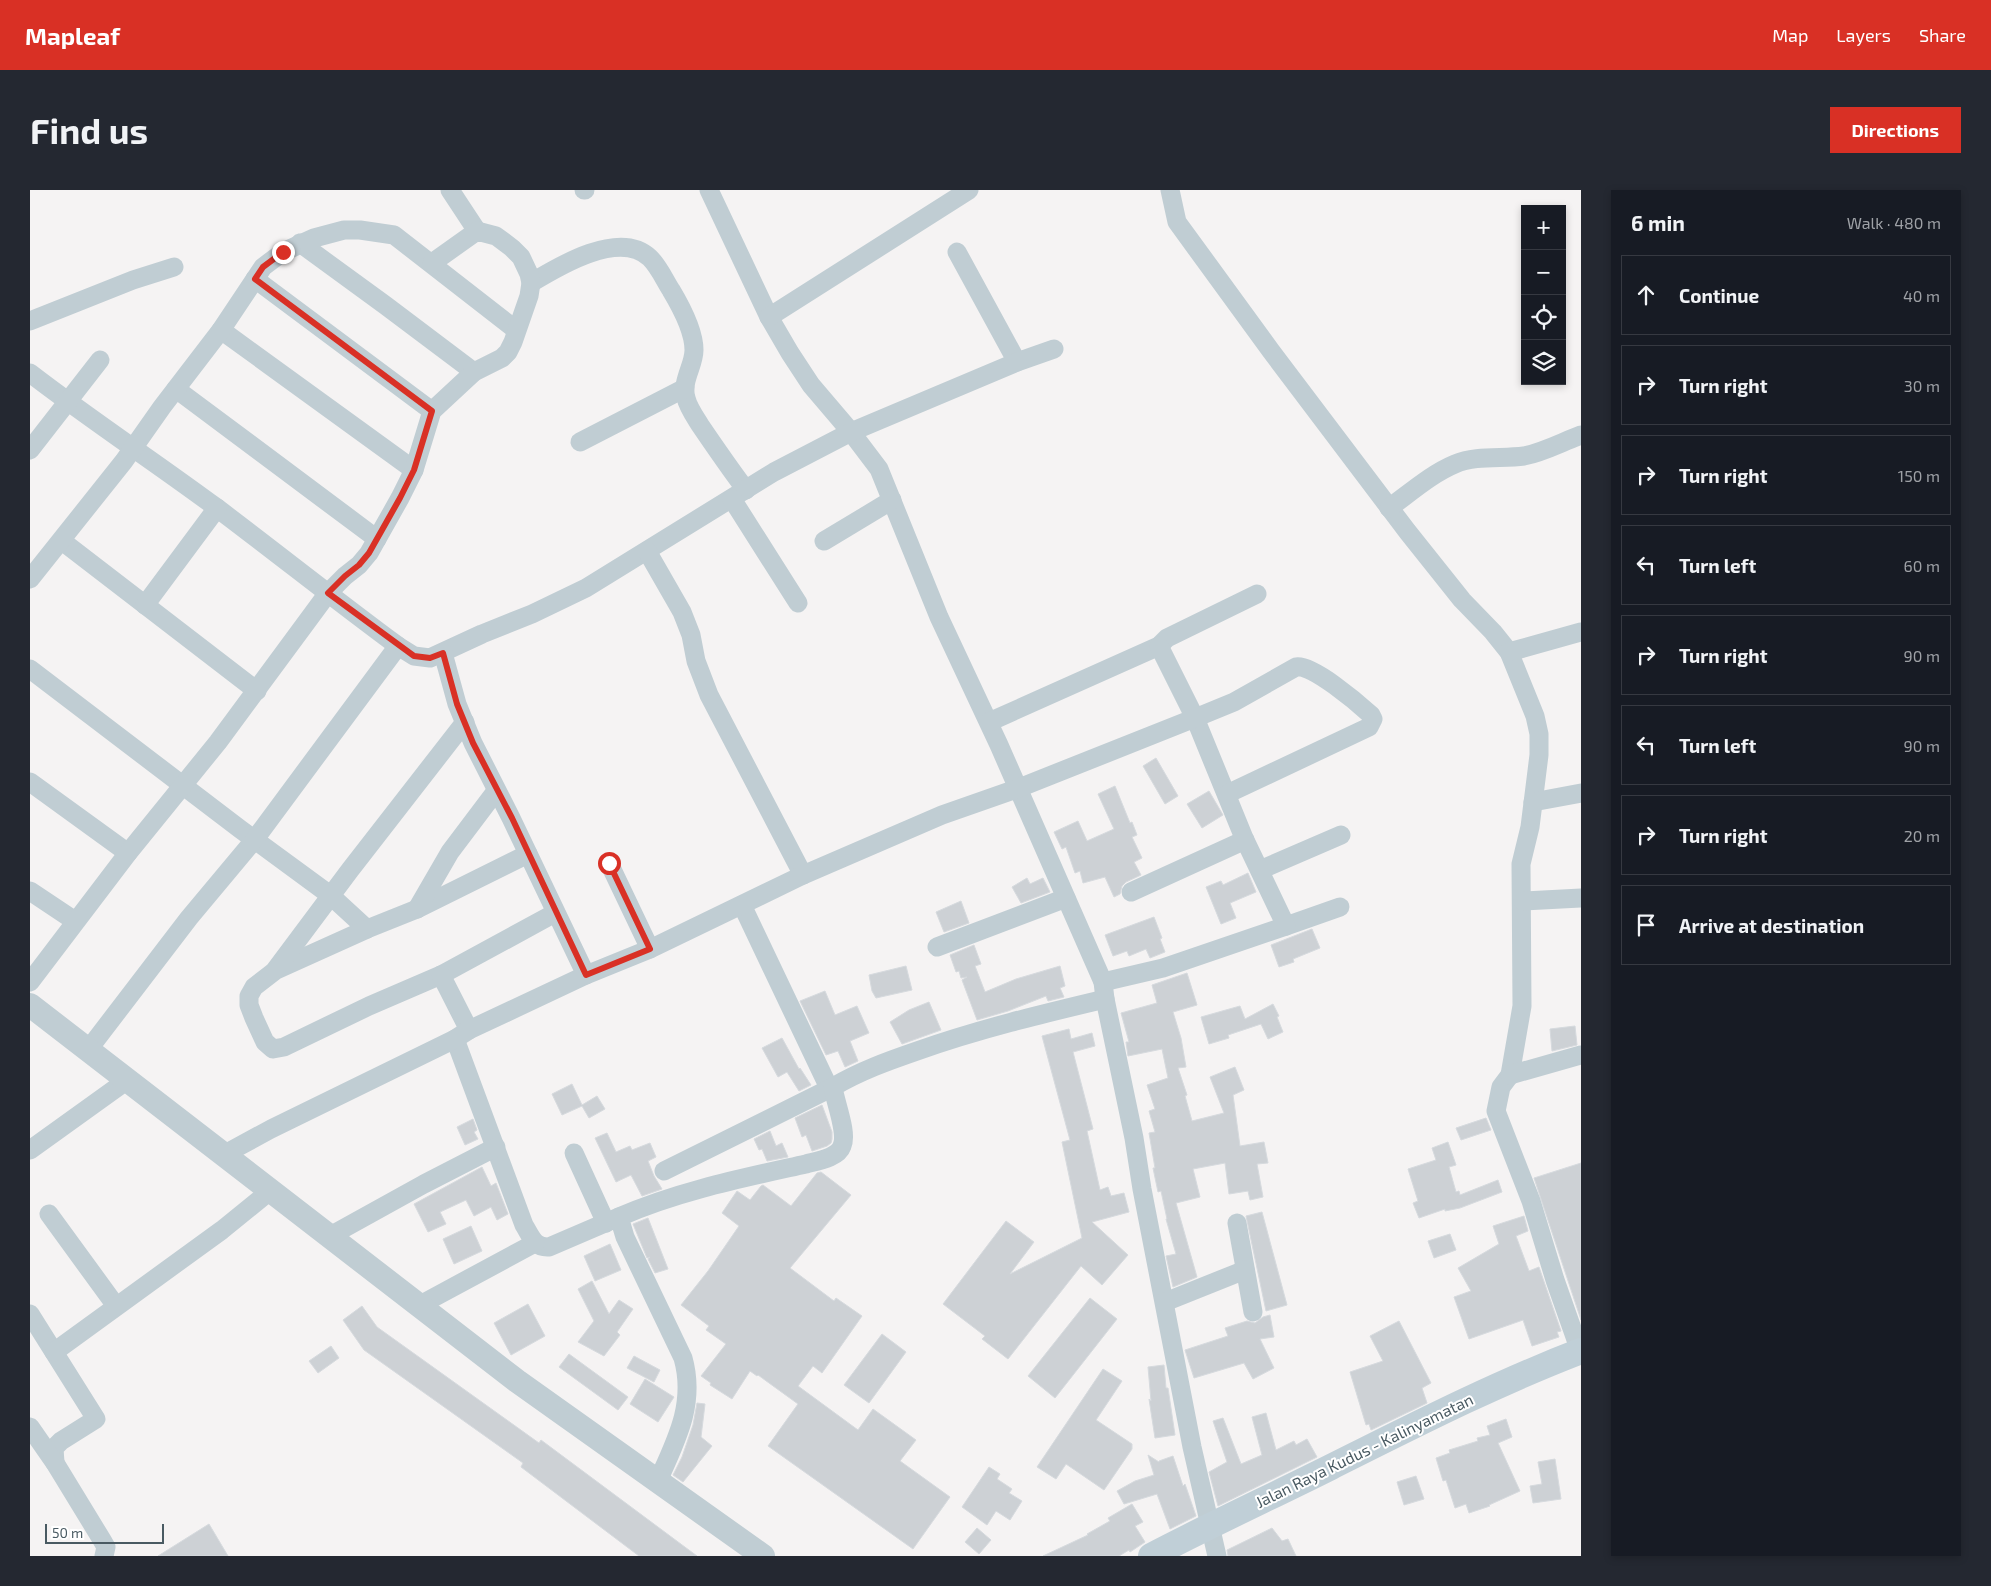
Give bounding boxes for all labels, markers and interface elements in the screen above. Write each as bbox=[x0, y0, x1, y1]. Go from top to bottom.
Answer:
text: Mapleaf bbox=[25, 21, 120, 50]
text: Map bbox=[1772, 24, 1808, 46]
text: Layers bbox=[1836, 24, 1891, 46]
text: Share bbox=[1919, 24, 1966, 46]
button: Directions bbox=[1830, 107, 1961, 153]
text: Find us bbox=[30, 109, 148, 151]
map controls bbox=[1521, 205, 1566, 385]
button: + bbox=[1521, 205, 1566, 250]
text: 6 min bbox=[1631, 210, 1685, 235]
text: Walk · 480 m bbox=[1847, 213, 1941, 232]
route end bbox=[272, 241, 295, 264]
button: − bbox=[1521, 250, 1566, 295]
icon: ahead bbox=[1632, 281, 1660, 309]
text: Continue bbox=[1679, 284, 1759, 307]
text: 40 m bbox=[1903, 286, 1940, 305]
button: locate bbox=[1521, 295, 1566, 340]
button: layers bbox=[1521, 340, 1566, 385]
icon: right bbox=[1632, 371, 1660, 399]
text: Turn right bbox=[1679, 374, 1767, 397]
text: 30 m bbox=[1904, 376, 1940, 395]
icon: right bbox=[1632, 461, 1660, 489]
text: Turn right bbox=[1679, 464, 1767, 487]
text: 150 m bbox=[1898, 466, 1940, 485]
icon: left bbox=[1632, 551, 1660, 579]
text: Turn left bbox=[1679, 554, 1756, 577]
text: 60 m bbox=[1904, 556, 1940, 575]
icon: right bbox=[1632, 641, 1660, 669]
text: Turn right bbox=[1679, 644, 1767, 667]
text: 90 m bbox=[1904, 646, 1940, 665]
icon: left bbox=[1632, 731, 1660, 759]
text: Turn left bbox=[1679, 734, 1756, 757]
text: 90 m bbox=[1904, 736, 1940, 755]
icon: right bbox=[1632, 821, 1660, 849]
text: Turn right bbox=[1679, 824, 1767, 847]
text: 20 m bbox=[1904, 826, 1940, 845]
route start bbox=[598, 852, 621, 875]
icon: arrive bbox=[1632, 911, 1660, 939]
text: Arrive at destination bbox=[1679, 914, 1864, 937]
street label: Jalan Raya Kudus - Kalinyamatan bbox=[1252, 1389, 1476, 1511]
scale bar bbox=[45, 1521, 164, 1544]
text: 50 m bbox=[52, 1524, 83, 1541]

